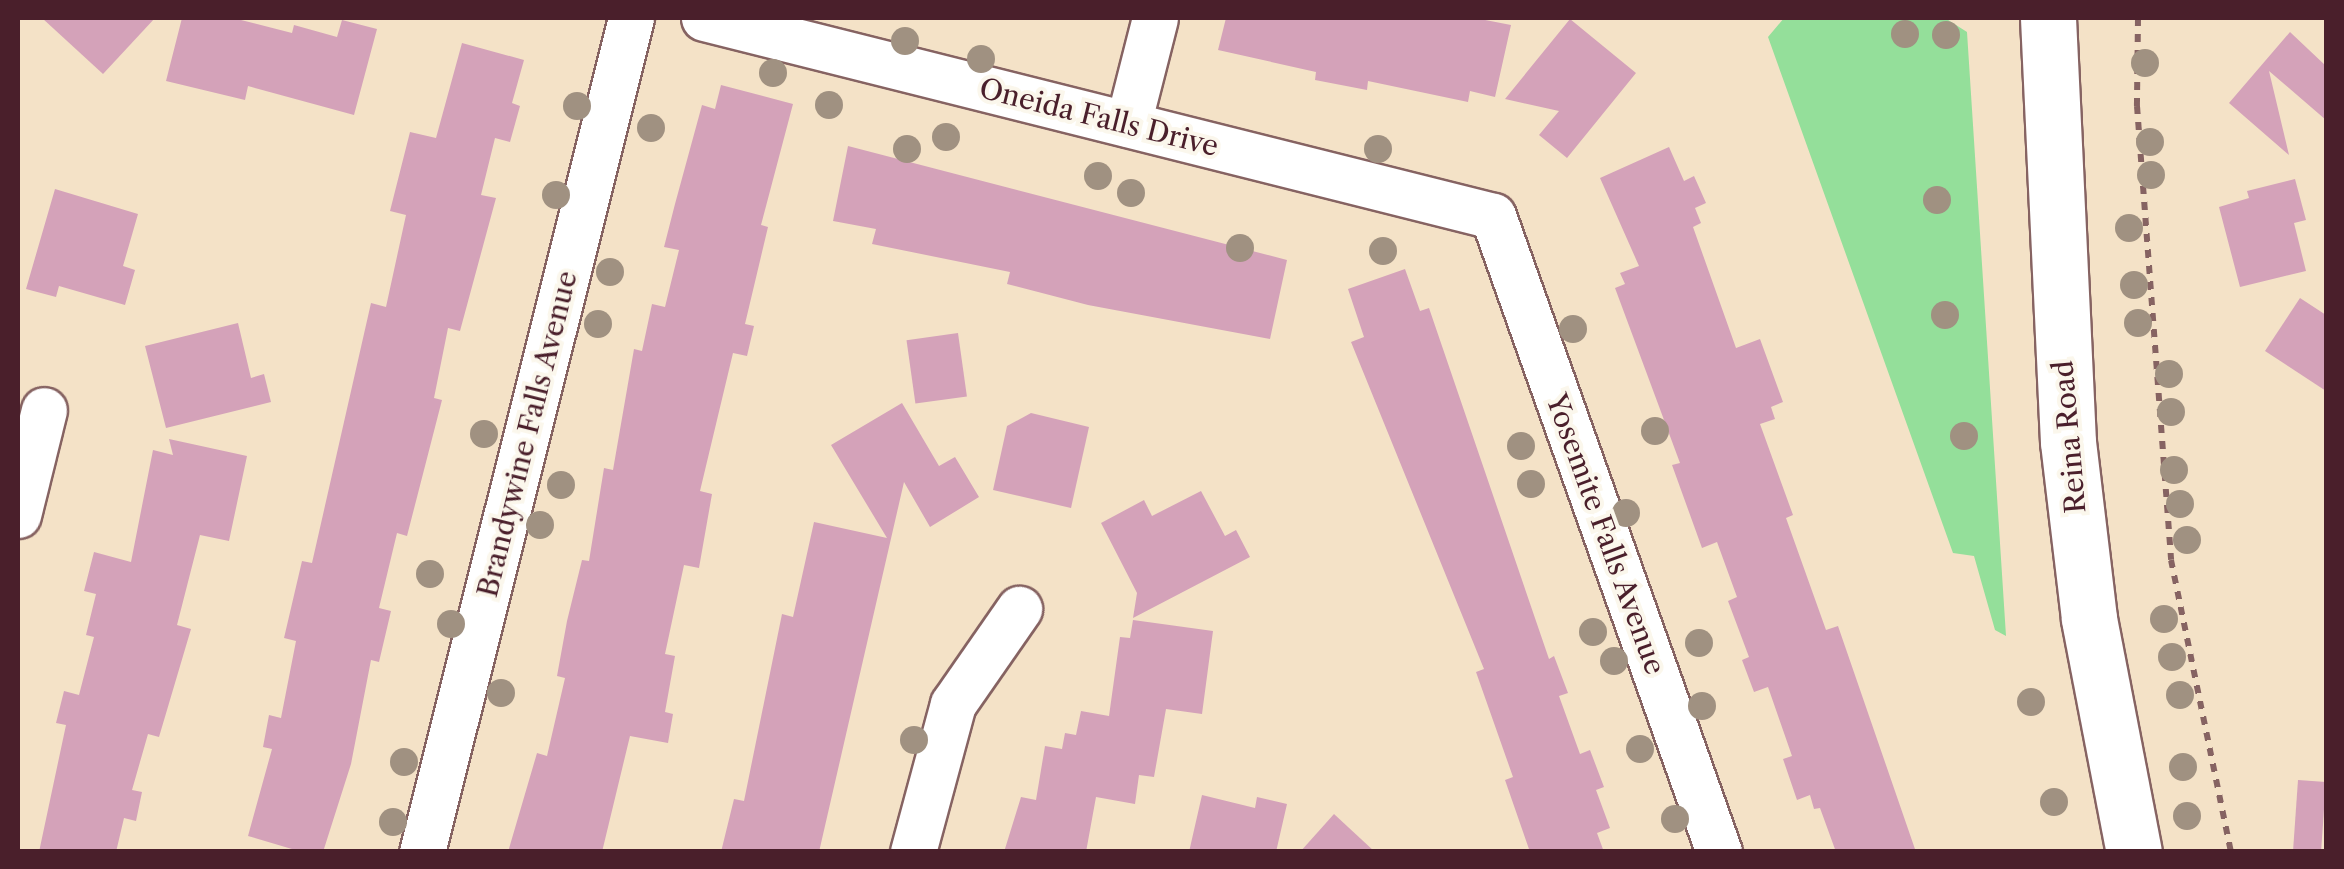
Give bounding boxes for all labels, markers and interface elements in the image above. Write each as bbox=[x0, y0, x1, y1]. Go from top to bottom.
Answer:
street label: Oneida Falls Drive bbox=[976, 71, 1222, 163]
street label: Brandywine Falls Avenue bbox=[470, 267, 584, 601]
street label: Reina Road bbox=[2046, 359, 2092, 515]
street label: Yosemite Falls Avenue bbox=[1539, 389, 1673, 679]

